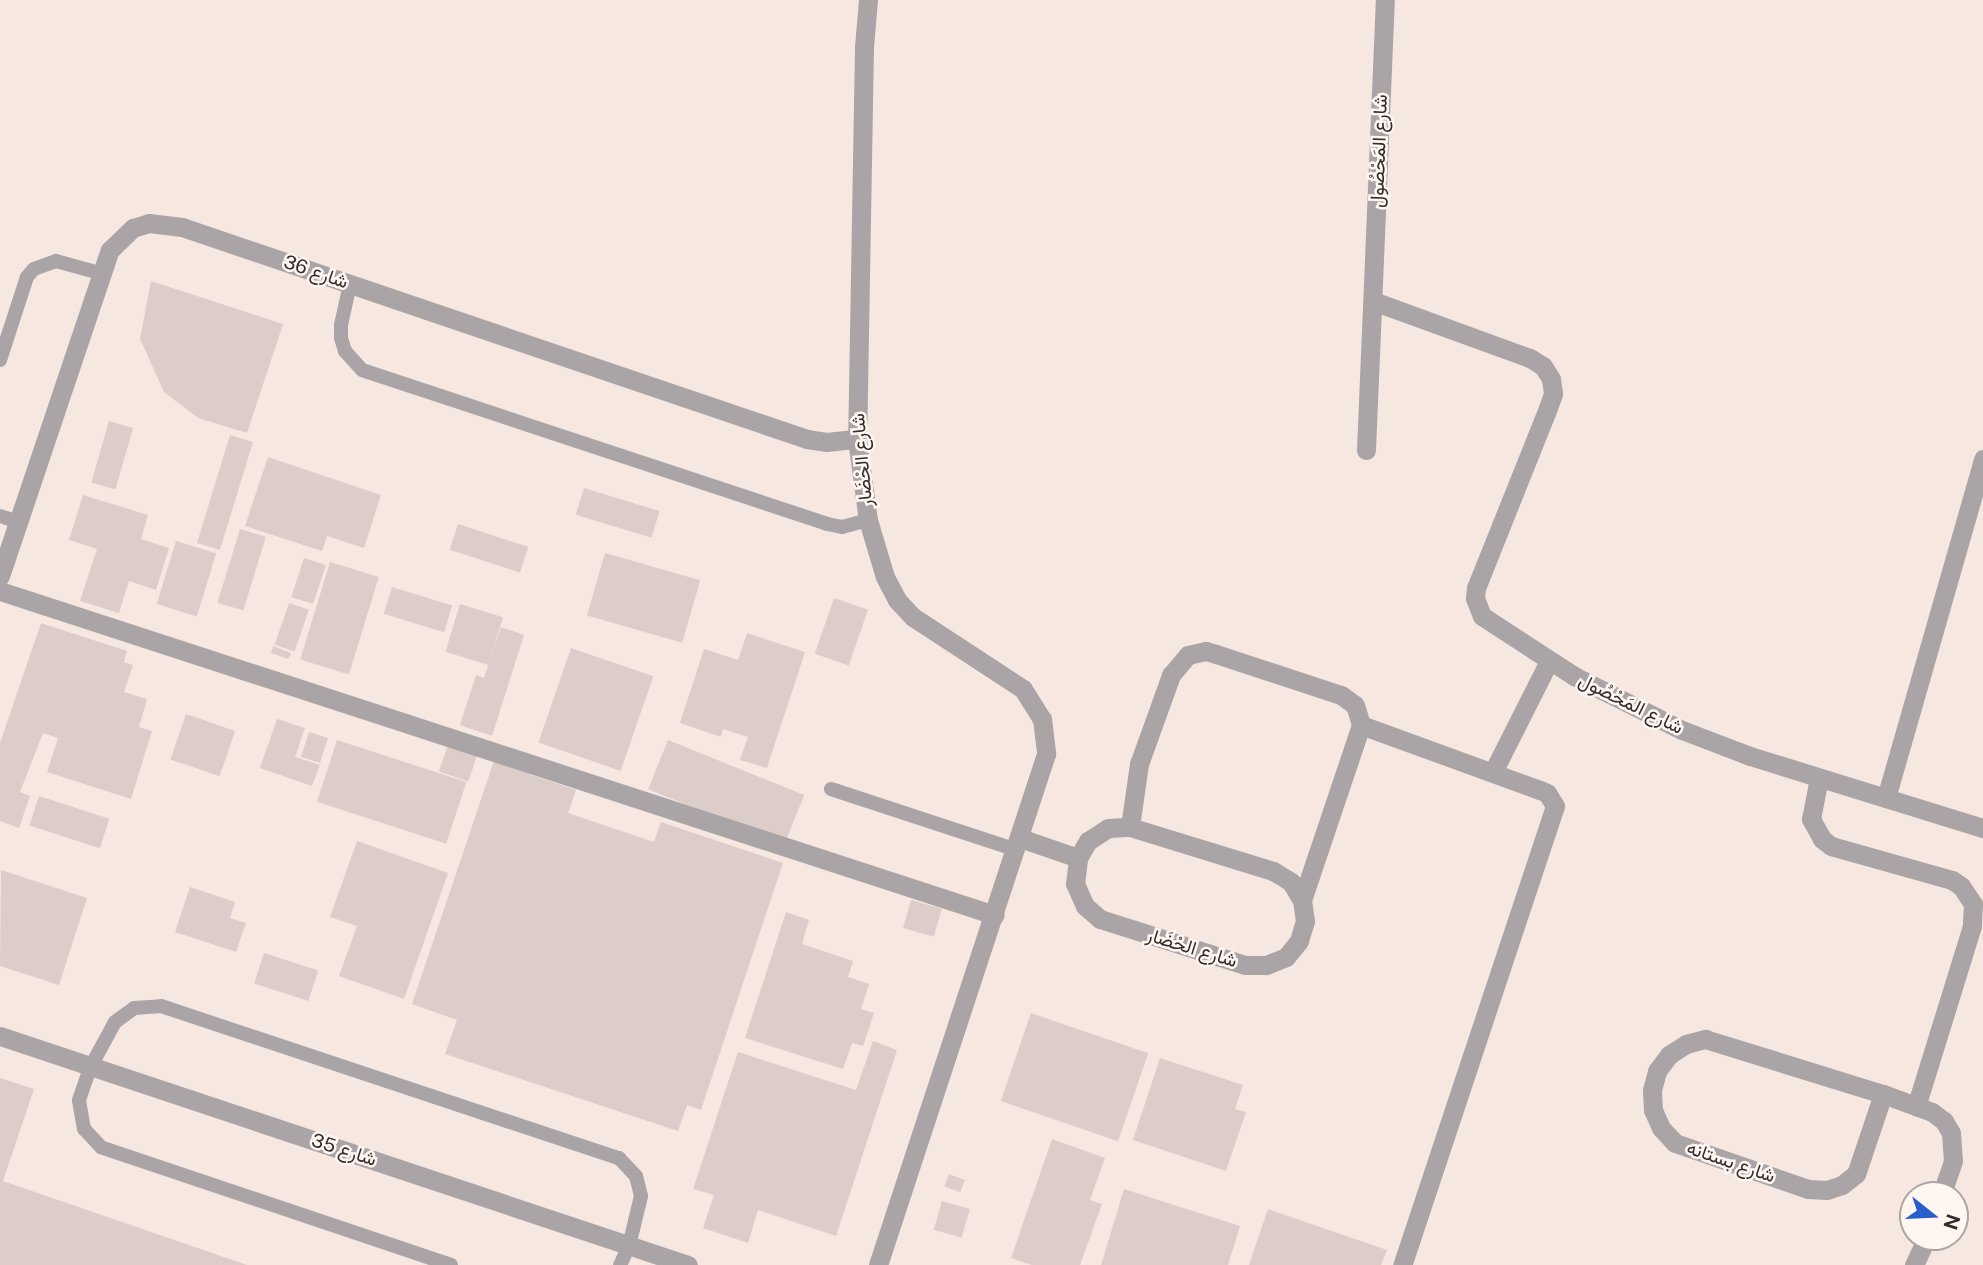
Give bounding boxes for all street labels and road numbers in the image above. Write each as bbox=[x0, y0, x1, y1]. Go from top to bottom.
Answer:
street label: شارع المَحْصُول bbox=[1366, 94, 1392, 208]
street label: شارع 36 bbox=[281, 250, 351, 294]
street label: شارع الحْضَار bbox=[847, 412, 877, 508]
street label: شارع المَحْصُول bbox=[1575, 669, 1687, 739]
street label: شارع الحْضَار bbox=[1144, 923, 1240, 973]
street label: شارع 35 bbox=[309, 1129, 379, 1171]
street label: شارع بستانه bbox=[1684, 1136, 1778, 1188]

